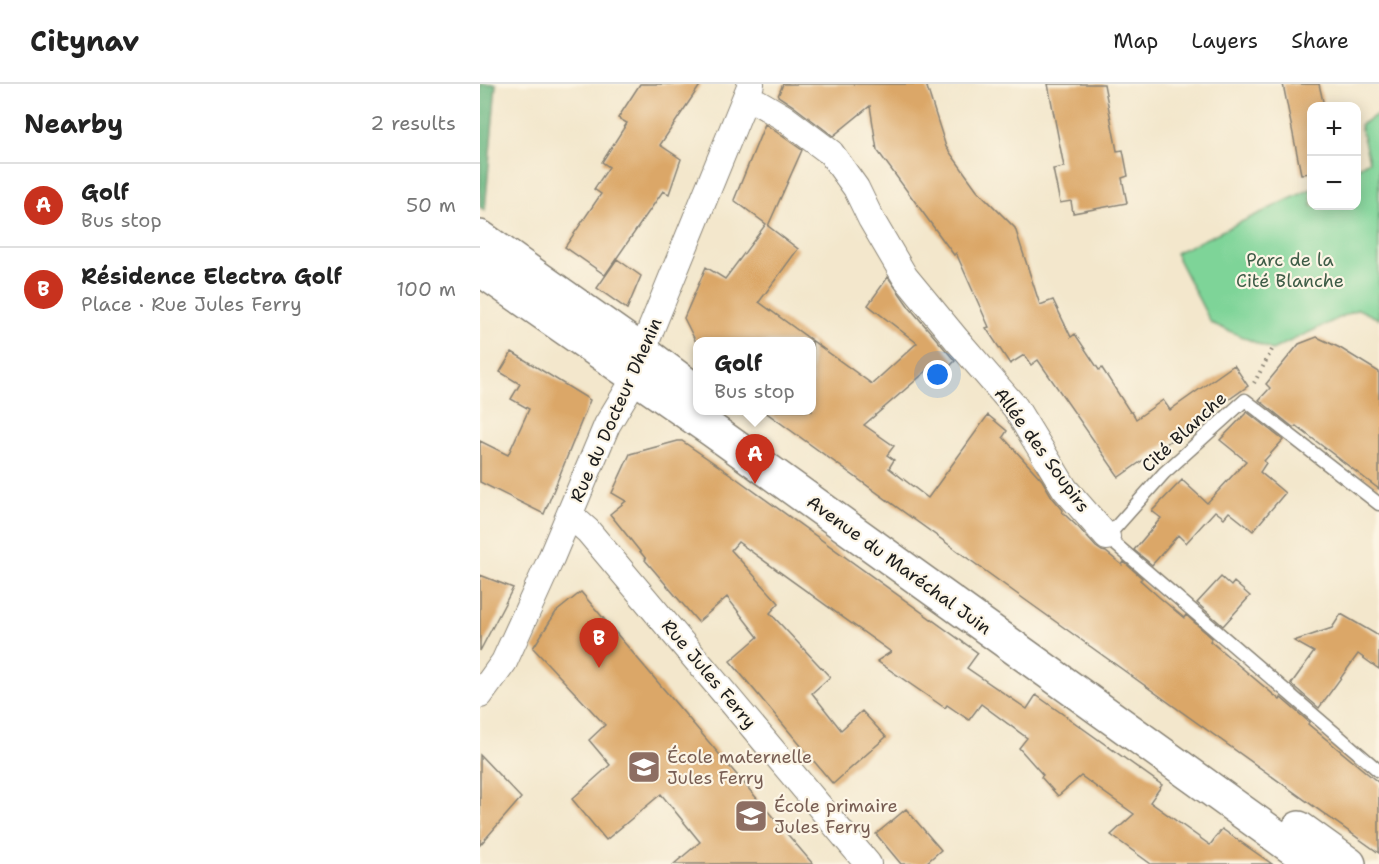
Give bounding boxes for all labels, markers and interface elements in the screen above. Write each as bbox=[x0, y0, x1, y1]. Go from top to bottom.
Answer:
text: Citynav bbox=[30, 22, 139, 60]
text: Map bbox=[1113, 27, 1158, 55]
text: Layers bbox=[1191, 27, 1258, 55]
text: Share bbox=[1291, 27, 1349, 55]
map controls bbox=[1307, 102, 1361, 210]
button: + bbox=[1307, 102, 1361, 156]
text: Nearby bbox=[24, 106, 123, 141]
text: 2 results bbox=[370, 110, 456, 136]
button: − bbox=[1307, 156, 1361, 210]
text: Golf bbox=[81, 178, 129, 207]
text: A bbox=[36, 192, 51, 218]
text: 50 m bbox=[406, 192, 456, 218]
text: Bus stop bbox=[81, 207, 162, 233]
park label: Parc de la Cité Blanche bbox=[1236, 248, 1344, 293]
text: Résidence Electra Golf bbox=[81, 262, 342, 291]
text: B bbox=[37, 276, 50, 302]
text: 100 m bbox=[396, 276, 456, 302]
text: Place · Rue Jules Ferry bbox=[81, 291, 302, 317]
street label: Rue du Docteur Dhenin bbox=[565, 314, 667, 506]
popup bbox=[693, 337, 816, 415]
text: Golf bbox=[714, 349, 762, 378]
your location bbox=[923, 360, 952, 389]
text: Bus stop bbox=[714, 378, 795, 404]
street label: Allée des Soupirs bbox=[989, 383, 1095, 517]
street label: Cité Blanche bbox=[1136, 386, 1232, 478]
pin: A bbox=[736, 434, 774, 484]
street label: Avenue du Maréchal Juin bbox=[802, 490, 996, 640]
street label: Rue Jules Ferry bbox=[656, 614, 762, 734]
pin: B bbox=[580, 618, 618, 668]
place label: École maternelle Jules Ferry bbox=[667, 745, 812, 790]
school or university icon: École maternelle Jules Ferry bbox=[626, 749, 662, 785]
place label: École primaire Jules Ferry bbox=[774, 794, 898, 839]
school or university icon: École primaire Jules Ferry bbox=[733, 798, 769, 834]

